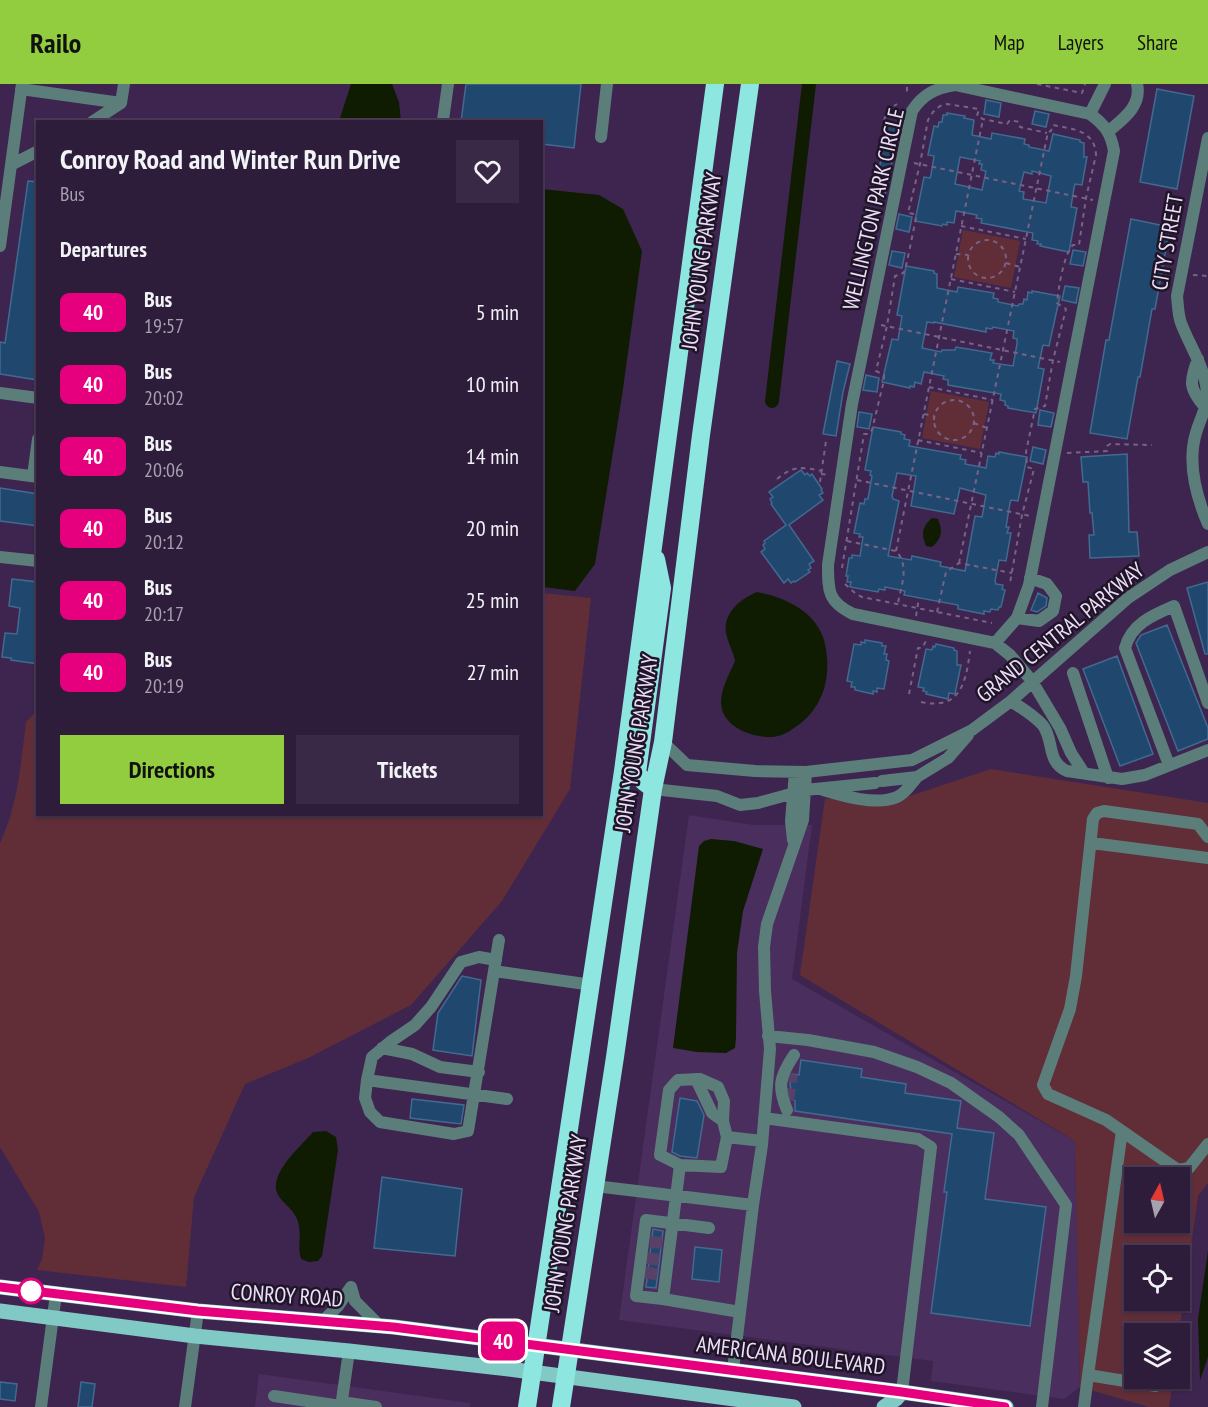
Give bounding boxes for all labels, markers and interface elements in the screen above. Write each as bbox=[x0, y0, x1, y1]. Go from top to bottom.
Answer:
text: Railo bbox=[30, 24, 81, 61]
text: Map bbox=[994, 29, 1025, 56]
text: Layers bbox=[1058, 29, 1104, 56]
text: Share bbox=[1137, 29, 1178, 56]
street label: WELLINGTON PARK CIRCLE bbox=[836, 105, 910, 313]
text: Conroy Road and Winter Run Drive bbox=[60, 140, 401, 177]
button: heart bbox=[456, 140, 519, 203]
street label: JOHN YOUNG PARKWAY bbox=[675, 170, 727, 353]
text: Bus bbox=[60, 181, 85, 207]
street label: CITY STREET bbox=[1145, 191, 1189, 292]
text: Departures bbox=[60, 235, 147, 263]
text: Bus bbox=[144, 285, 172, 313]
text: 5 min bbox=[476, 298, 519, 326]
text: 40 bbox=[83, 299, 103, 326]
text: 19:57 bbox=[144, 313, 184, 339]
text: Bus bbox=[144, 357, 172, 385]
text: 10 min bbox=[466, 370, 519, 398]
text: 40 bbox=[83, 371, 103, 398]
text: 20:02 bbox=[144, 385, 184, 411]
text: Bus bbox=[144, 429, 172, 457]
text: 14 min bbox=[466, 442, 519, 470]
text: 40 bbox=[83, 443, 103, 470]
text: 20:06 bbox=[144, 457, 184, 483]
text: Bus bbox=[144, 501, 172, 529]
text: 20 min bbox=[466, 514, 519, 542]
text: 40 bbox=[83, 515, 103, 542]
text: 20:12 bbox=[144, 529, 184, 555]
street label: GRAND CENTRAL PARKWAY bbox=[970, 556, 1150, 708]
text: Bus bbox=[144, 573, 172, 601]
text: 25 min bbox=[466, 586, 519, 614]
text: 40 bbox=[83, 587, 103, 614]
text: 20:17 bbox=[144, 601, 184, 627]
text: Bus bbox=[144, 645, 172, 673]
street label: JOHN YOUNG PARKWAY bbox=[608, 652, 664, 835]
text: 27 min bbox=[467, 658, 519, 686]
text: 40 bbox=[83, 659, 103, 686]
text: 20:19 bbox=[144, 673, 184, 699]
button: Directions bbox=[60, 735, 284, 804]
button: Tickets bbox=[296, 735, 519, 804]
street label: JOHN YOUNG PARKWAY bbox=[537, 1132, 593, 1315]
north arrow bbox=[1124, 1167, 1190, 1233]
map controls bbox=[1124, 1167, 1190, 1389]
button: locate bbox=[1124, 1245, 1190, 1311]
street label: CONROY ROAD bbox=[230, 1277, 344, 1313]
unlabelled marker bbox=[18, 1278, 44, 1304]
line badge: 40 bbox=[476, 1322, 530, 1360]
button: layers bbox=[1124, 1323, 1190, 1389]
text: 40 bbox=[493, 1328, 513, 1355]
street label: AMERICANA BOULEVARD bbox=[695, 1330, 887, 1380]

